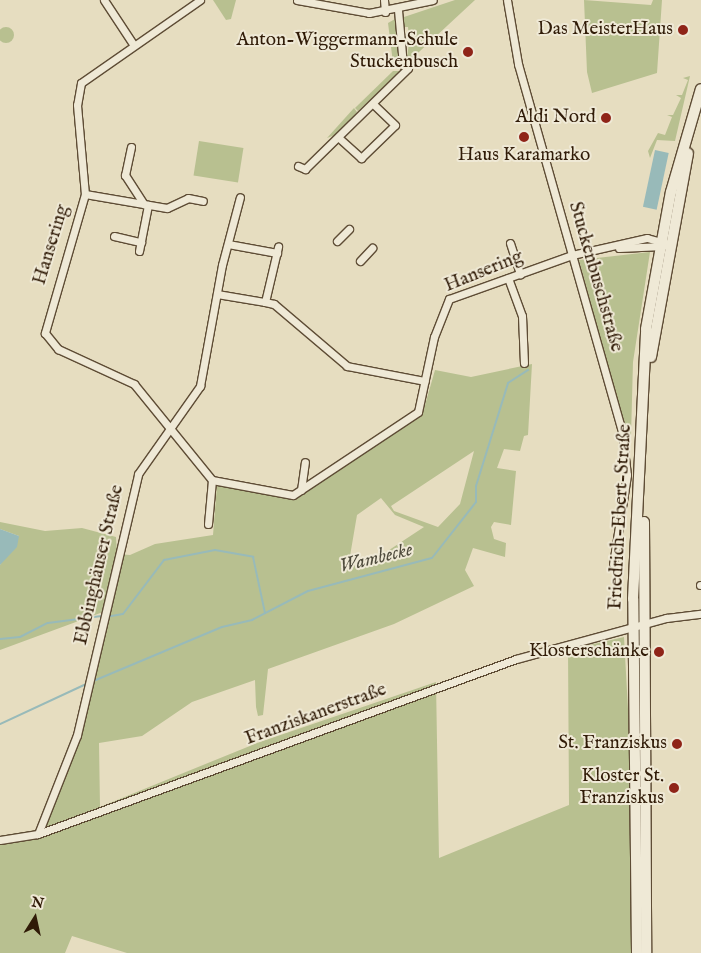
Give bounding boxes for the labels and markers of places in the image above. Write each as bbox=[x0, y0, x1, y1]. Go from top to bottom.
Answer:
place label: Das MeisterHaus bbox=[538, 19, 673, 41]
marker: Das MeisterHaus bbox=[677, 24, 689, 36]
place label: Anton-Wiggermann-Schule Stuckenbusch bbox=[236, 30, 458, 74]
marker: Anton-Wiggermann-Schule Stuckenbusch bbox=[462, 46, 474, 58]
place label: Aldi Nord bbox=[515, 107, 596, 129]
marker: Aldi Nord bbox=[600, 112, 612, 124]
marker: Haus Karamarko bbox=[518, 131, 530, 143]
place label: Haus Karamarko bbox=[458, 145, 590, 167]
place label: Klosterschänke bbox=[529, 641, 649, 663]
marker: Klosterschänke bbox=[653, 646, 665, 658]
place label: St. Franziskus bbox=[558, 733, 667, 755]
marker: St. Franziskus bbox=[671, 738, 683, 750]
place label: Kloster St. Franziskus bbox=[580, 766, 664, 810]
marker: Kloster St. Franziskus bbox=[668, 782, 680, 794]

